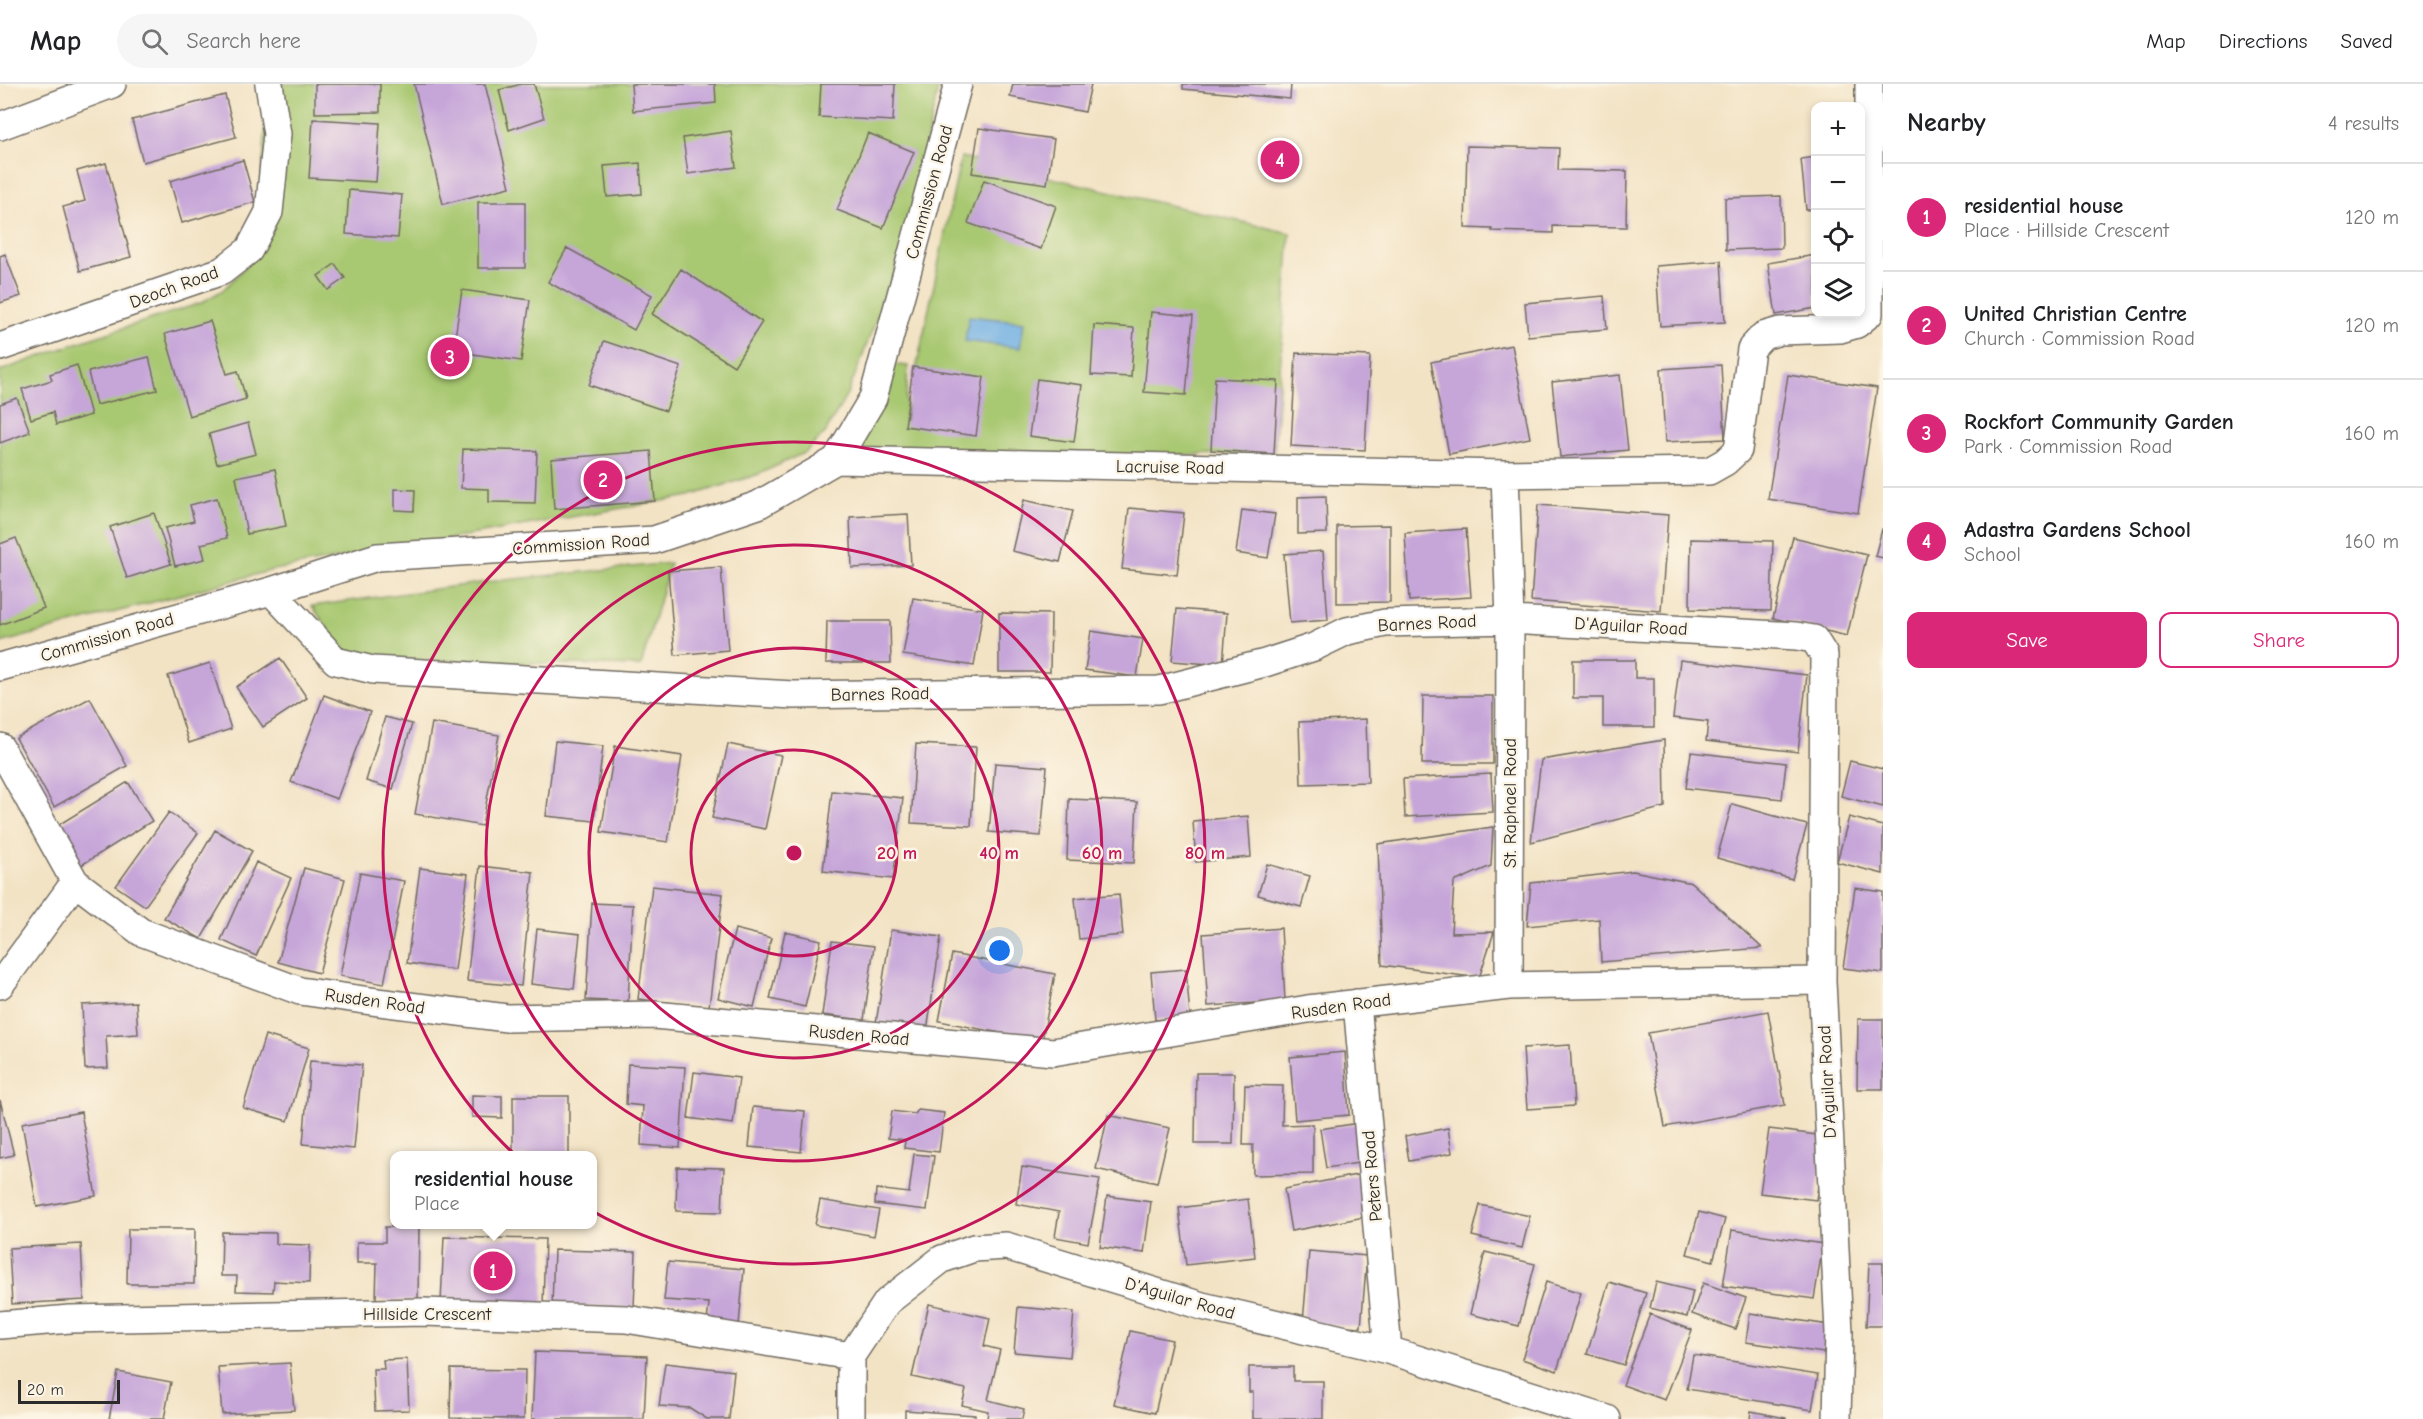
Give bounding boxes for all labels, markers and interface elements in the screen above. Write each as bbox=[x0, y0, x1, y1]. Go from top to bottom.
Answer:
search box bbox=[117, 14, 537, 68]
text: Map bbox=[30, 25, 81, 57]
icon: search bbox=[138, 25, 171, 58]
text: Search here bbox=[186, 28, 301, 54]
text: Map bbox=[2146, 29, 2186, 53]
text: Directions bbox=[2219, 29, 2308, 53]
text: Saved bbox=[2341, 29, 2393, 53]
map controls bbox=[1811, 102, 1865, 318]
button: + bbox=[1811, 102, 1865, 156]
text: Nearby bbox=[1907, 108, 1986, 138]
text: 4 results bbox=[2328, 112, 2399, 135]
street label: Commission Road bbox=[902, 123, 957, 261]
pin: 4 bbox=[1260, 138, 1300, 182]
button: − bbox=[1811, 156, 1865, 210]
text: residential house bbox=[1964, 193, 2123, 219]
text: 1 bbox=[1923, 206, 1930, 229]
text: 120 m bbox=[2345, 206, 2399, 229]
button: locate bbox=[1811, 210, 1865, 264]
text: Place · Hillside Crescent bbox=[1964, 219, 2169, 242]
street label: Deoch Road bbox=[127, 262, 221, 313]
button: layers bbox=[1811, 264, 1865, 318]
text: United Christian Centre bbox=[1964, 301, 2187, 327]
text: 2 bbox=[1922, 314, 1931, 337]
text: 120 m bbox=[2345, 314, 2399, 337]
text: Church · Commission Road bbox=[1964, 327, 2195, 350]
pin: 3 bbox=[430, 334, 470, 380]
text: Rockfort Community Garden bbox=[1964, 409, 2234, 435]
text: 3 bbox=[1922, 422, 1931, 445]
text: 160 m bbox=[2345, 422, 2399, 445]
text: Park · Commission Road bbox=[1964, 435, 2172, 458]
street label: Lacruise Road bbox=[1116, 456, 1224, 479]
pin: 2 bbox=[584, 458, 622, 502]
text: Adastra Gardens School bbox=[1964, 517, 2191, 543]
street label: Commission Road bbox=[512, 529, 651, 560]
text: 4 bbox=[1922, 530, 1931, 553]
text: 160 m bbox=[2345, 530, 2399, 553]
text: School bbox=[1964, 543, 2021, 566]
street label: Commission Road bbox=[38, 608, 176, 667]
street label: Barnes Road bbox=[1377, 610, 1477, 637]
button: Save bbox=[1907, 612, 2147, 668]
button: Share bbox=[2159, 612, 2399, 668]
street label: D'Aguilar Road bbox=[1574, 613, 1688, 640]
street label: Barnes Road bbox=[830, 683, 930, 706]
street label: St. Raphael Road bbox=[1500, 738, 1521, 868]
centre of rings bbox=[784, 843, 804, 863]
text: 20 m bbox=[877, 843, 917, 864]
text: 40 m bbox=[979, 843, 1019, 864]
text: 60 m bbox=[1082, 843, 1122, 864]
text: 80 m bbox=[1185, 843, 1225, 864]
your location bbox=[985, 936, 1014, 965]
street label: Rusden Road bbox=[324, 984, 426, 1019]
street label: Rusden Road bbox=[1290, 989, 1392, 1024]
street label: Rusden Road bbox=[808, 1021, 910, 1050]
street label: D'Aguilar Road bbox=[1814, 1025, 1841, 1139]
street label: Peters Road bbox=[1358, 1129, 1387, 1222]
popup bbox=[390, 1151, 597, 1229]
text: residential house bbox=[414, 1166, 573, 1192]
text: Place bbox=[414, 1192, 459, 1215]
pin: 1 bbox=[474, 1248, 512, 1294]
street label: D'Aguilar Road bbox=[1122, 1273, 1237, 1324]
street label: Hillside Crescent bbox=[363, 1304, 492, 1325]
scale bar bbox=[18, 1377, 120, 1404]
text: 20 m bbox=[27, 1381, 64, 1399]

